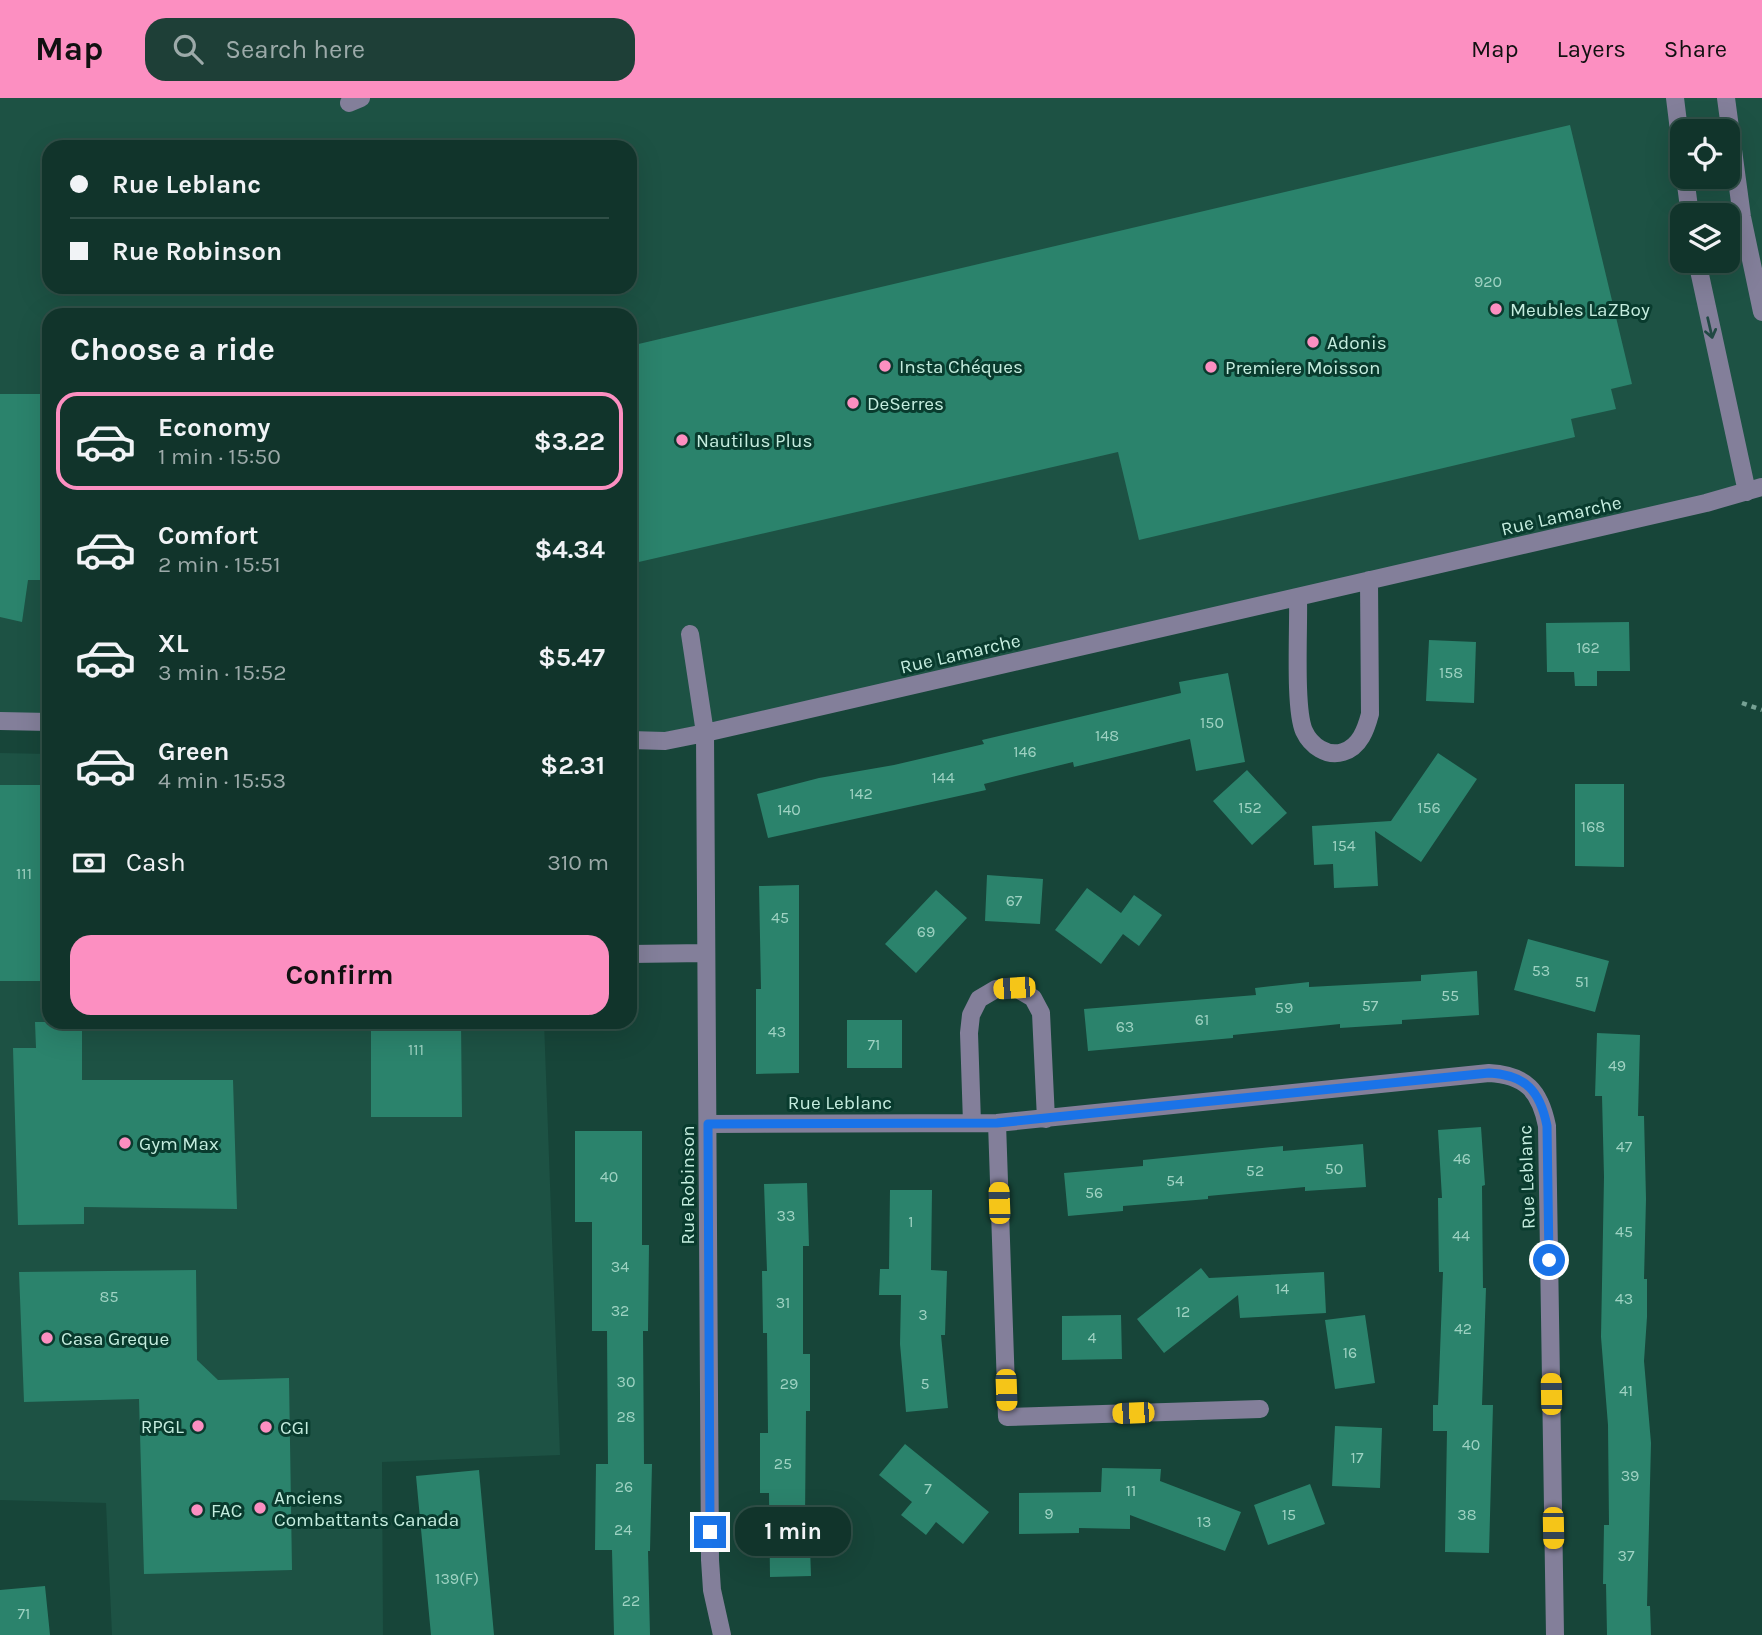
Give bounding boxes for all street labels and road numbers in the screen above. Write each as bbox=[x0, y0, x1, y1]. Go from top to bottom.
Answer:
street label: Rue Lamarche bbox=[1499, 491, 1624, 541]
street label: Rue Lamarche bbox=[898, 629, 1023, 679]
street label: Rue Leblanc bbox=[788, 1092, 892, 1114]
street label: Rue Leblanc bbox=[1514, 1124, 1540, 1229]
street label: Rue Robinson bbox=[677, 1125, 699, 1245]

